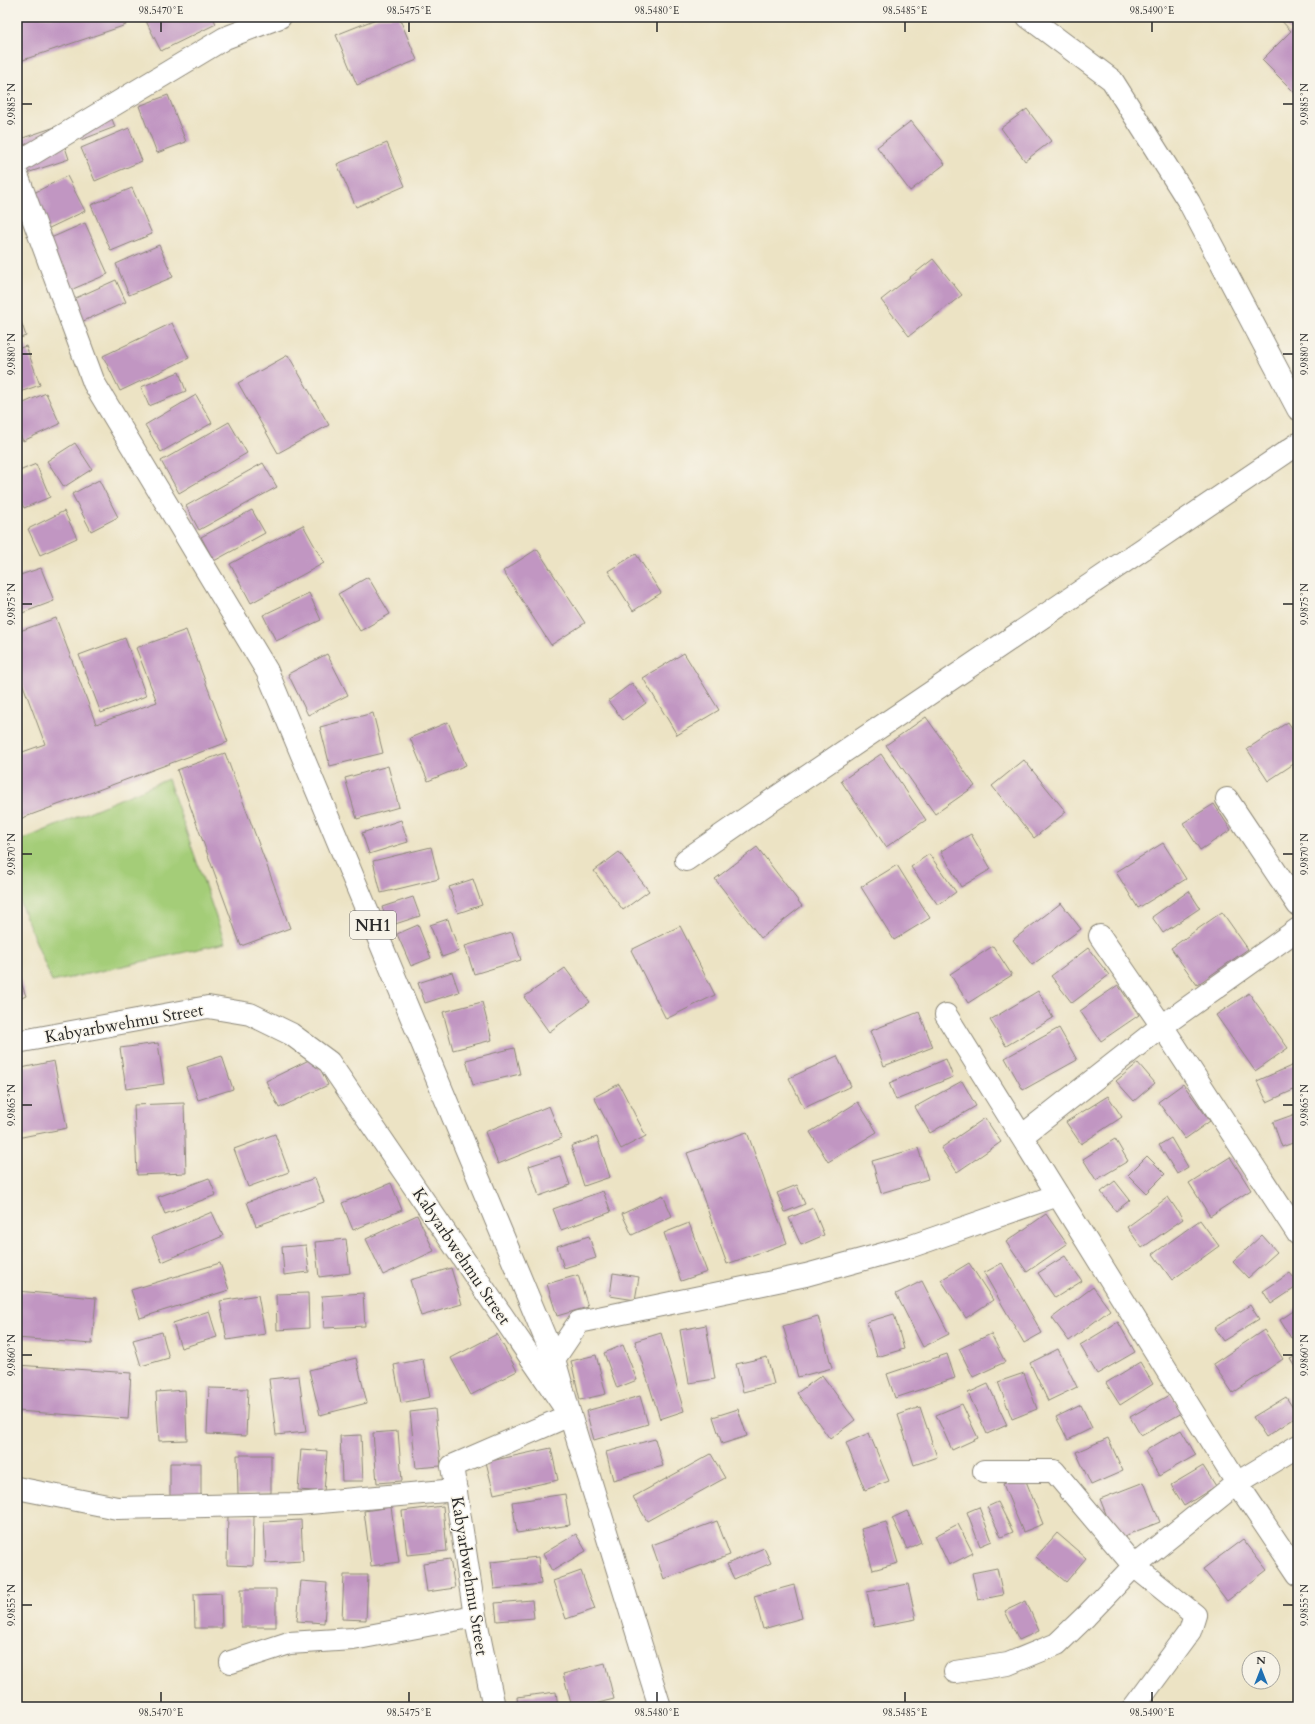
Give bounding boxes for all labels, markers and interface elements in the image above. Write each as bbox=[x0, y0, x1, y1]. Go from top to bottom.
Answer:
text: 98.5470°E bbox=[139, 4, 183, 18]
text: 98.5475°E bbox=[387, 4, 431, 18]
text: 98.5480°E bbox=[635, 4, 679, 18]
text: 98.5485°E bbox=[883, 4, 927, 18]
text: 98.5490°E bbox=[1130, 4, 1174, 18]
text: 9.9885°N bbox=[5, 83, 19, 125]
text: 9.9885°N bbox=[1298, 83, 1312, 125]
text: 9.9880°N bbox=[5, 333, 19, 375]
text: 9.9880°N bbox=[1298, 333, 1312, 375]
text: 9.9875°N bbox=[5, 583, 19, 625]
text: 9.9875°N bbox=[1298, 583, 1312, 625]
text: 9.9870°N bbox=[5, 833, 19, 875]
text: 9.9870°N bbox=[1298, 833, 1312, 875]
road number: NH1 bbox=[350, 911, 396, 939]
street label: Kabyarbwehmu Street bbox=[43, 998, 206, 1049]
text: 9.9865°N bbox=[5, 1084, 19, 1126]
text: 9.9865°N bbox=[1298, 1084, 1312, 1126]
street label: Kabyarbwehmu Street bbox=[407, 1183, 516, 1330]
text: 9.9860°N bbox=[5, 1334, 19, 1376]
text: 9.9860°N bbox=[1298, 1334, 1312, 1376]
street label: Kabyarbwehmu Street bbox=[446, 1495, 494, 1658]
text: 9.9855°N bbox=[5, 1584, 19, 1626]
text: 9.9855°N bbox=[1298, 1584, 1312, 1626]
north arrow bbox=[1241, 1650, 1281, 1690]
text: N bbox=[1256, 1653, 1266, 1668]
text: 98.5470°E bbox=[139, 1706, 183, 1720]
text: 98.5475°E bbox=[387, 1706, 431, 1720]
text: 98.5480°E bbox=[635, 1706, 679, 1720]
text: 98.5485°E bbox=[883, 1706, 927, 1720]
text: 98.5490°E bbox=[1130, 1706, 1174, 1720]

